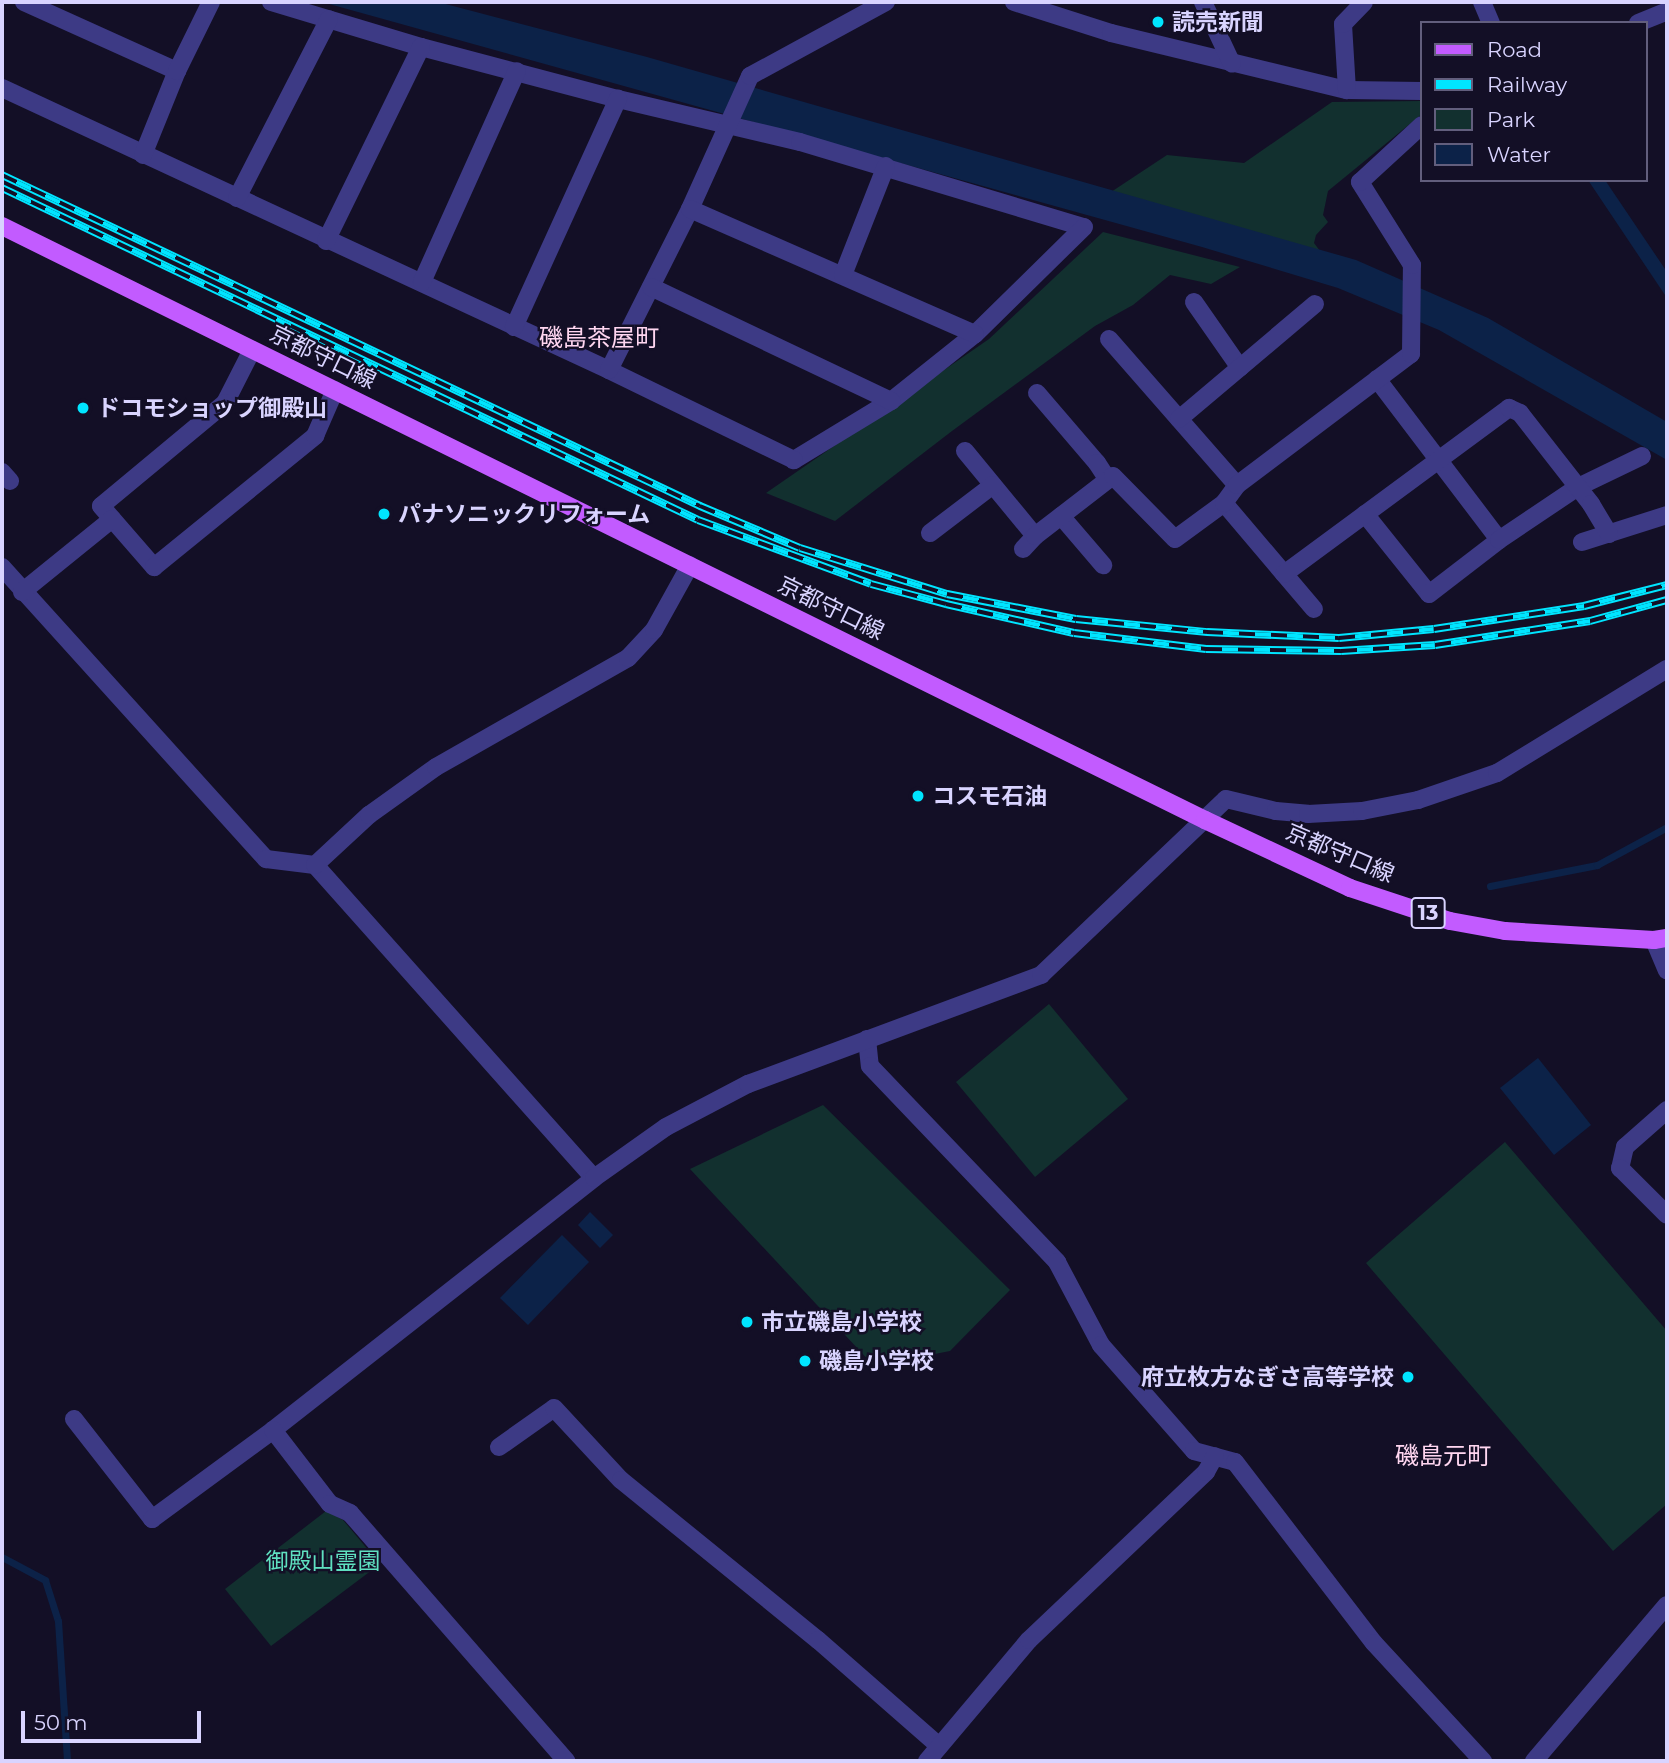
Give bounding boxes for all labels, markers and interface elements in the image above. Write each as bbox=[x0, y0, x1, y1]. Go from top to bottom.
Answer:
place label: 読売新聞 bbox=[1172, 8, 1264, 36]
marker: 読売新聞 bbox=[1150, 14, 1166, 30]
legend bbox=[1420, 21, 1648, 182]
text: Road bbox=[1487, 37, 1542, 62]
text: Railway bbox=[1487, 72, 1567, 97]
text: Park bbox=[1487, 107, 1535, 132]
text: Water bbox=[1487, 142, 1551, 167]
street label: 京都守口線 bbox=[265, 319, 381, 395]
district label: 磯島茶屋町 bbox=[539, 324, 659, 352]
place label: ドコモショップ御殿山 bbox=[97, 394, 327, 422]
marker: ドコモショップ御殿山 bbox=[75, 400, 91, 416]
place label: パナソニックリフォーム bbox=[398, 500, 651, 528]
marker: パナソニックリフォーム bbox=[376, 506, 392, 522]
street label: 京都守口線 bbox=[773, 570, 889, 646]
place label: コスモ石油 bbox=[932, 782, 1047, 810]
marker: コスモ石油 bbox=[910, 788, 926, 804]
street label: 京都守口線 bbox=[1282, 818, 1398, 888]
road number: 13 bbox=[1410, 895, 1446, 930]
place label: 市立磯島小学校 bbox=[761, 1308, 922, 1336]
marker: 市立磯島小学校 bbox=[739, 1314, 755, 1330]
place label: 磯島小学校 bbox=[819, 1347, 934, 1375]
marker: 磯島小学校 bbox=[797, 1353, 813, 1369]
place label: 府立枚方なぎさ高等学校 bbox=[1141, 1363, 1394, 1391]
marker: 府立枚方なぎさ高等学校 bbox=[1400, 1369, 1416, 1385]
district label: 磯島元町 bbox=[1395, 1442, 1491, 1470]
park label: 御殿山霊園 bbox=[266, 1547, 380, 1575]
scale bar bbox=[24, 1696, 205, 1740]
text: 50 m bbox=[34, 1710, 88, 1735]

